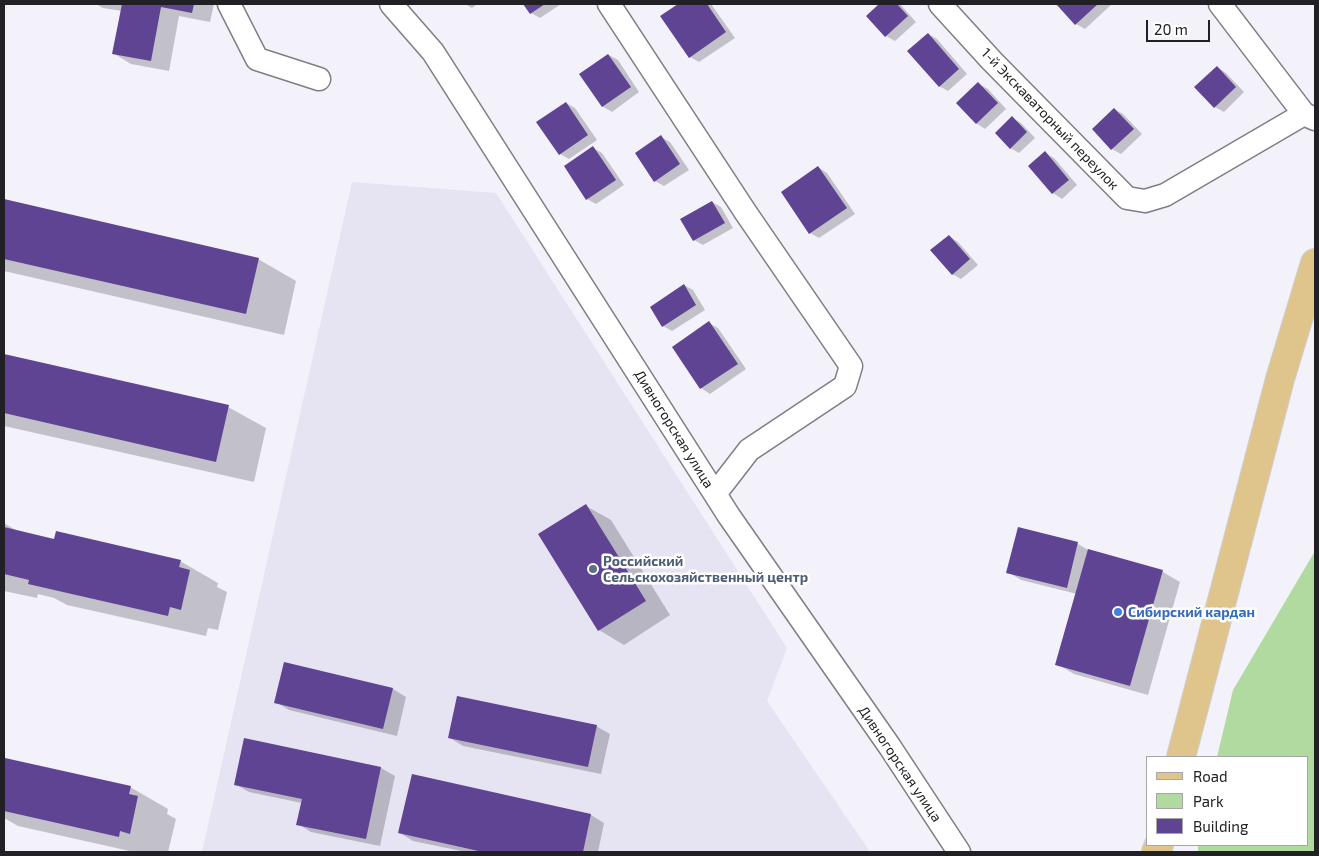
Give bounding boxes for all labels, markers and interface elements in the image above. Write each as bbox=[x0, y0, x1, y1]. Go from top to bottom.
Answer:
scale bar bbox=[1149, 10, 1213, 42]
text: 20 m bbox=[1154, 20, 1188, 38]
street label: 1-й Экскаваторный переулок bbox=[978, 45, 1122, 193]
street label: Дивногорская улица bbox=[631, 367, 717, 491]
place label: Российский Сельскохозяйственный центр bbox=[603, 553, 808, 586]
marker: Российский Сельскохозяйственный центр bbox=[587, 563, 599, 575]
place label: Сибирский кардан bbox=[1128, 604, 1255, 620]
marker: Сибирский кардан bbox=[1112, 606, 1124, 618]
street label: Дивногорская улица bbox=[855, 703, 945, 825]
legend bbox=[1146, 756, 1309, 846]
text: Road bbox=[1193, 767, 1228, 785]
text: Park bbox=[1193, 792, 1224, 810]
text: Building bbox=[1193, 817, 1248, 835]

